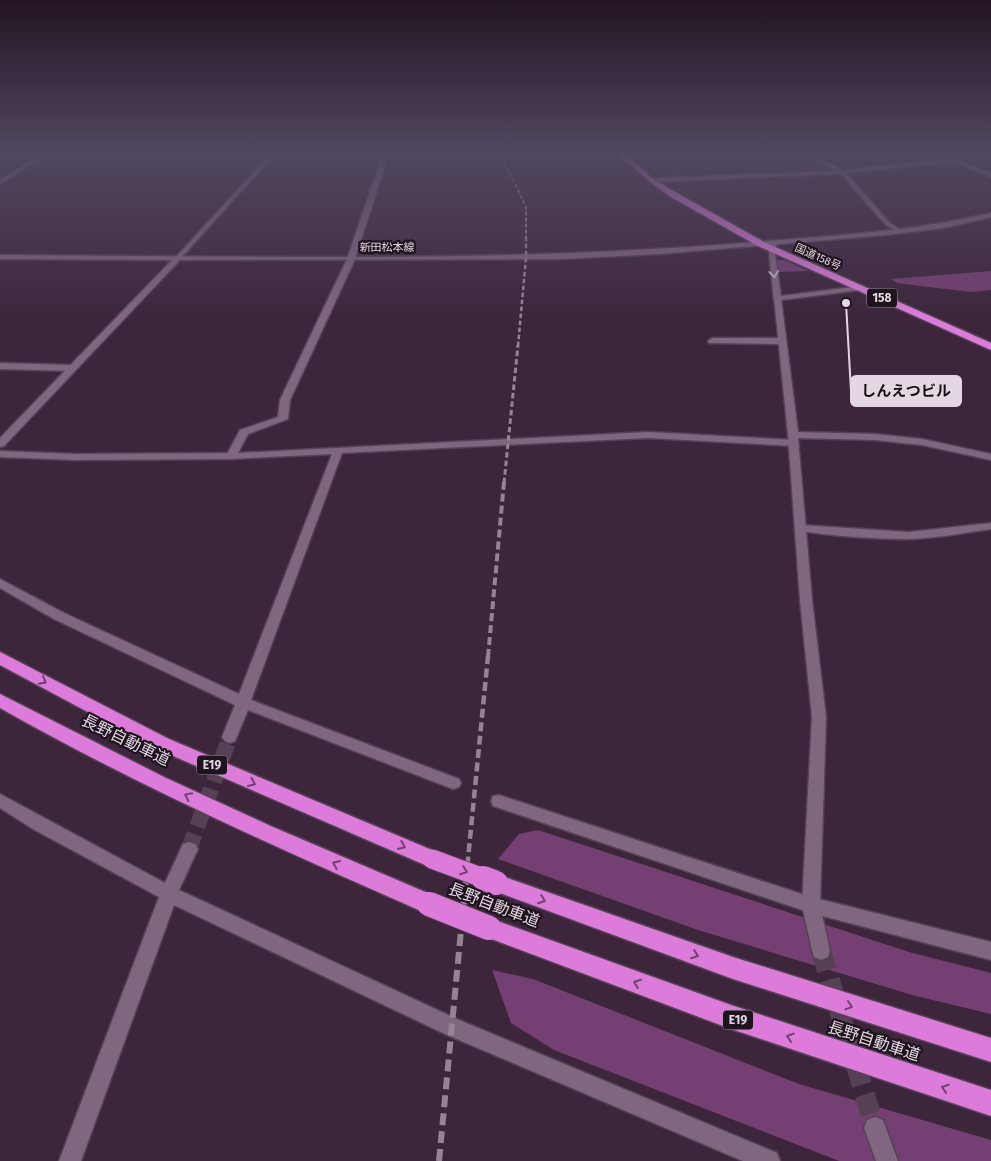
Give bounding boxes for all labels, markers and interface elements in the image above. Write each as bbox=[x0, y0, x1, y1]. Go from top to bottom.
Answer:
street label: 新田松本線 bbox=[360, 241, 415, 254]
street label: 国道158号 bbox=[793, 241, 843, 273]
one-way arrow bbox=[769, 270, 780, 278]
road number: 158 bbox=[867, 288, 897, 308]
callout: しんえつビル bbox=[851, 376, 961, 406]
text: しんえつビル bbox=[861, 382, 951, 400]
one-way arrow bbox=[38, 675, 47, 685]
street label: 長野自動車道 bbox=[79, 710, 173, 770]
road number: E19 bbox=[197, 756, 227, 774]
one-way arrow bbox=[247, 776, 256, 787]
one-way arrow bbox=[184, 792, 193, 802]
one-way arrow bbox=[397, 840, 406, 850]
one-way arrow bbox=[332, 859, 341, 870]
one-way arrow bbox=[459, 865, 468, 875]
street label: 長野自動車道 bbox=[446, 879, 542, 931]
one-way arrow bbox=[537, 894, 546, 904]
one-way arrow bbox=[690, 949, 699, 959]
one-way arrow bbox=[633, 979, 642, 989]
one-way arrow bbox=[845, 1000, 853, 1010]
road number: E19 bbox=[723, 1010, 753, 1030]
street label: 長野自動車道 bbox=[825, 1017, 923, 1065]
one-way arrow bbox=[787, 1033, 795, 1043]
one-way arrow bbox=[941, 1084, 949, 1094]

